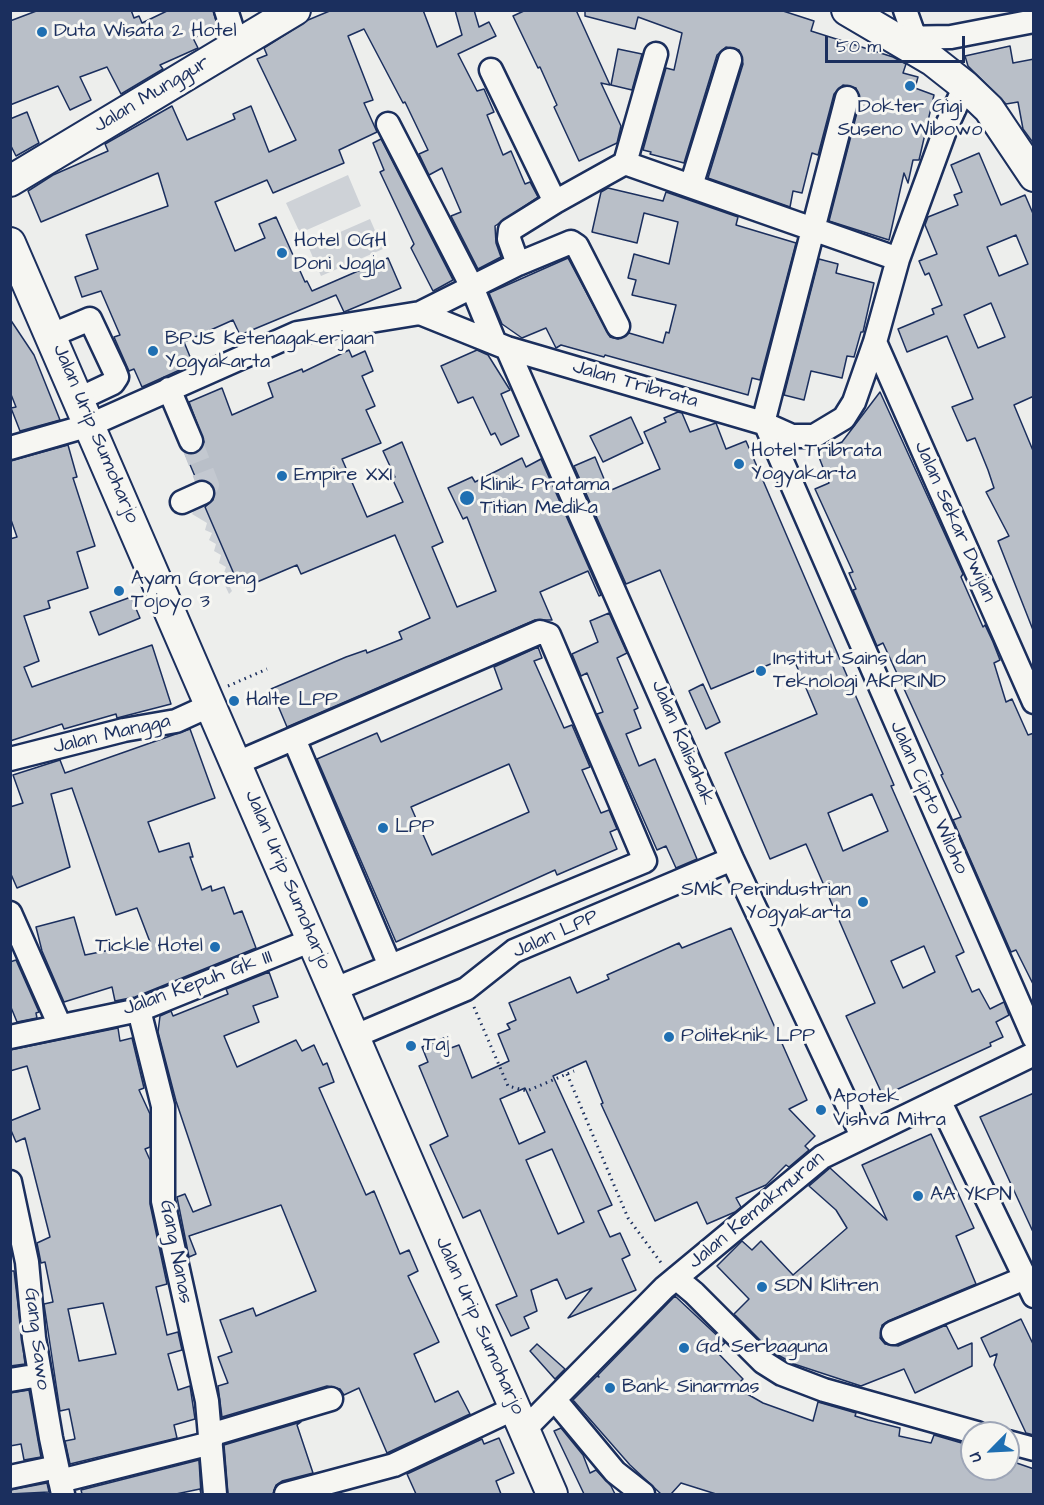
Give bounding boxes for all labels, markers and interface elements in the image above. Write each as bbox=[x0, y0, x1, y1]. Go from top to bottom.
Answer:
place label: Duta Wisata 2 Hotel bbox=[54, 20, 237, 44]
scale bar bbox=[828, 24, 968, 62]
marker: Duta Wisata 2 Hotel bbox=[35, 25, 49, 39]
text: 50 m bbox=[836, 34, 881, 59]
street label: Jalan Munggur bbox=[90, 51, 214, 139]
marker: Dokter Gigi Suseno Wibowo bbox=[903, 79, 917, 93]
place label: Dokter Gigi Suseno Wibowo bbox=[838, 96, 982, 143]
place label: Hotel OGH Doni Jogja bbox=[294, 230, 387, 277]
marker: Hotel OGH Doni Jogja bbox=[275, 246, 289, 260]
place label: BPJS Ketenagakerjaan Yogyakarta bbox=[165, 328, 374, 375]
street label: Jalan Urip Sumoharjo bbox=[46, 341, 144, 527]
marker: BPJS Ketenagakerjaan Yogyakarta bbox=[146, 344, 160, 358]
street label: Jalan Tribrata bbox=[570, 356, 700, 414]
street label: Jalan Sekar Dwijan bbox=[908, 438, 1000, 606]
place label: Hotel Tribrata Yogyakarta bbox=[751, 440, 882, 487]
marker: Hotel Tribrata Yogyakarta bbox=[732, 457, 746, 471]
place label: Empire XXI bbox=[294, 464, 392, 488]
marker: Empire XXI bbox=[275, 469, 289, 483]
place label: Klinik Pratama Titian Medika bbox=[480, 474, 610, 521]
marker: Klinik Pratama Titian Medika bbox=[458, 489, 476, 507]
place label: Ayam Goreng Tojoyo 3 bbox=[131, 568, 256, 615]
marker: Ayam Goreng Tojoyo 3 bbox=[112, 584, 126, 598]
place label: Institut Sains dan Teknologi AKPRIND bbox=[773, 648, 946, 695]
marker: Institut Sains dan Teknologi AKPRIND bbox=[754, 664, 768, 678]
street label: Jalan Kalisahak bbox=[645, 677, 719, 809]
place label: Halte LPP bbox=[246, 689, 338, 713]
marker: Halte LPP bbox=[227, 694, 241, 708]
street label: Jalan Mangga bbox=[51, 710, 173, 760]
street label: Jalan Cipto Wiloho bbox=[883, 718, 973, 878]
street label: Jalan Urip Sumoharjo bbox=[238, 787, 336, 973]
place label: LPP bbox=[395, 816, 434, 840]
marker: LPP bbox=[376, 821, 390, 835]
place label: SMK Perindustrian Yogyakarta bbox=[681, 879, 851, 926]
marker: SMK Perindustrian Yogyakarta bbox=[856, 895, 870, 909]
street label: Jalan LPP bbox=[509, 905, 603, 965]
place label: Tickle Hotel bbox=[95, 935, 203, 959]
marker: Tickle Hotel bbox=[208, 940, 222, 954]
street label: Jalan Kepuh Gk III bbox=[120, 946, 276, 1022]
place label: Politeknik LPP bbox=[681, 1025, 815, 1049]
marker: Politeknik LPP bbox=[662, 1030, 676, 1044]
place label: Taj bbox=[423, 1034, 449, 1058]
marker: Taj bbox=[404, 1039, 418, 1053]
place label: Apotek Vishva Mitra bbox=[833, 1086, 946, 1133]
marker: Apotek Vishva Mitra bbox=[814, 1103, 828, 1117]
street label: Jalan Kemakmuran bbox=[684, 1147, 830, 1275]
place label: AA YKPN bbox=[930, 1184, 1012, 1208]
marker: AA YKPN bbox=[911, 1189, 925, 1203]
street label: Gang Nanas bbox=[153, 1198, 197, 1306]
street label: Jalan Urip Sumoharjo bbox=[429, 1233, 529, 1419]
place label: SDN Klitren bbox=[774, 1275, 879, 1299]
marker: SDN Klitren bbox=[755, 1280, 769, 1294]
street label: Gang Sawo bbox=[18, 1287, 54, 1391]
place label: Gd. Serbaguna bbox=[696, 1336, 828, 1360]
marker: Gd. Serbaguna bbox=[677, 1341, 691, 1355]
place label: Bank Sinarmas bbox=[622, 1376, 760, 1400]
marker: Bank Sinarmas bbox=[603, 1381, 617, 1395]
north arrow bbox=[960, 1421, 1020, 1481]
text: U bbox=[964, 1449, 987, 1466]

